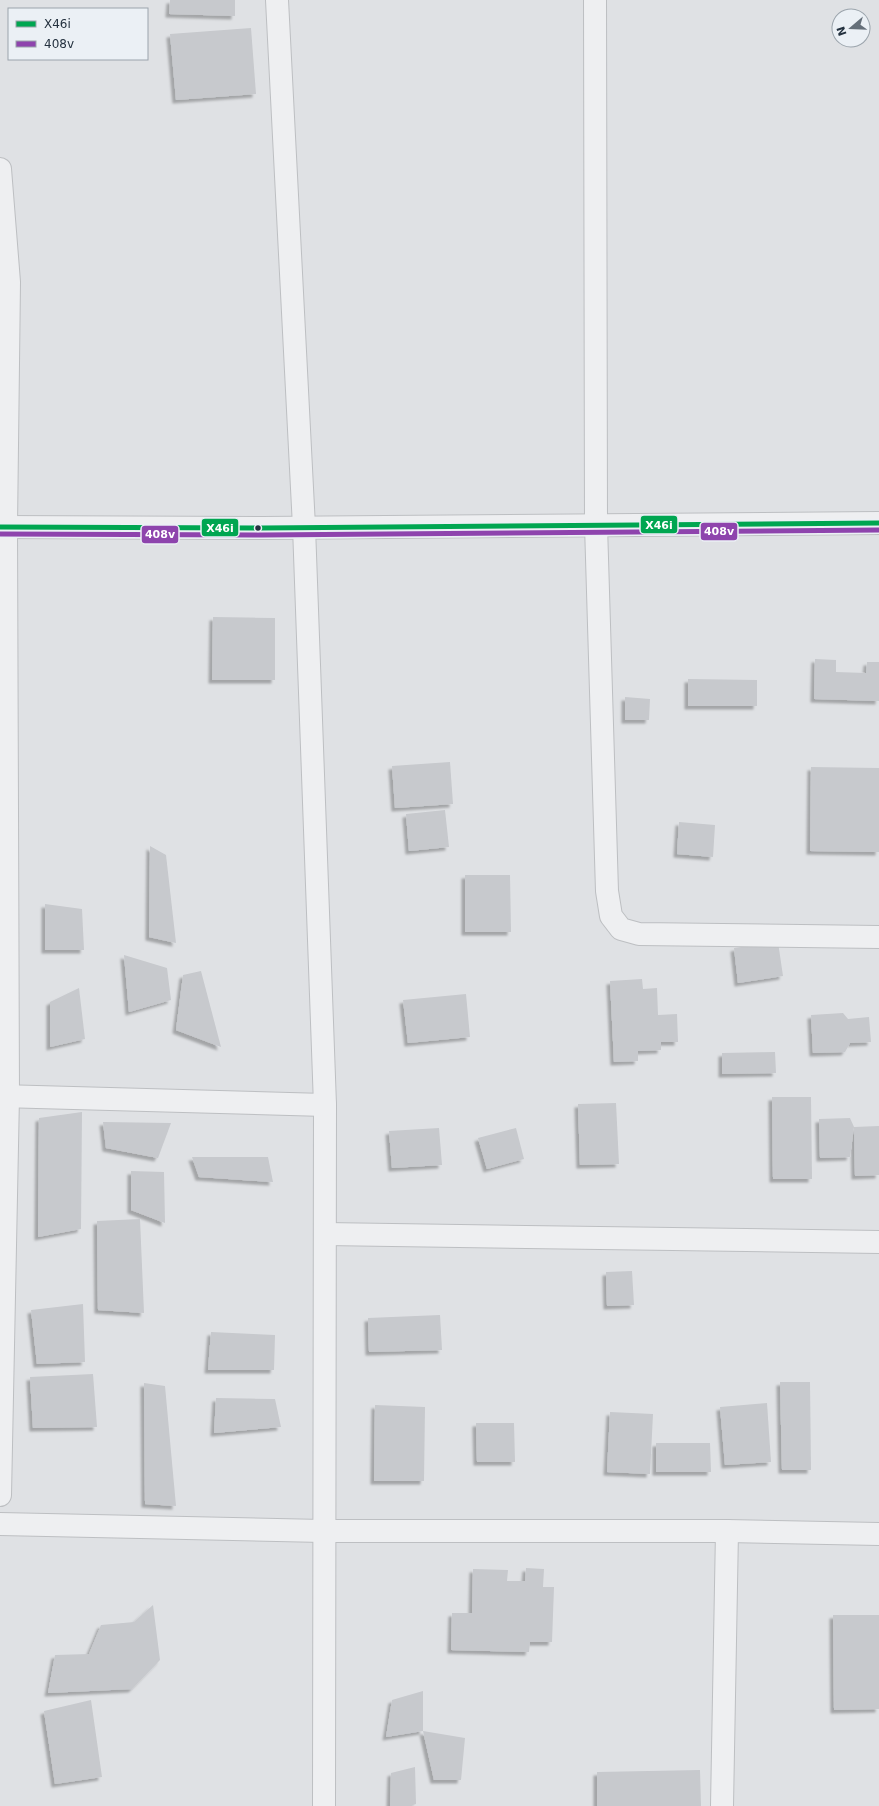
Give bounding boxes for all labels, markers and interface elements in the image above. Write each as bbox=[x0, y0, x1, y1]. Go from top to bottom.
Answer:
legend bbox=[8, 8, 148, 60]
north arrow bbox=[831, 8, 871, 48]
text: X46i bbox=[44, 17, 71, 31]
text: N bbox=[834, 25, 850, 38]
text: 408v bbox=[44, 37, 74, 51]
line badge: X46i bbox=[640, 515, 678, 534]
line badge: X46i bbox=[201, 518, 239, 537]
text: X46i bbox=[645, 519, 673, 532]
text: X46i bbox=[206, 522, 234, 535]
line badge: 408v bbox=[700, 522, 738, 541]
unlabelled marker bbox=[253, 523, 263, 533]
line badge: 408v bbox=[141, 525, 179, 544]
text: 408v bbox=[704, 525, 735, 538]
text: 408v bbox=[145, 528, 176, 541]

